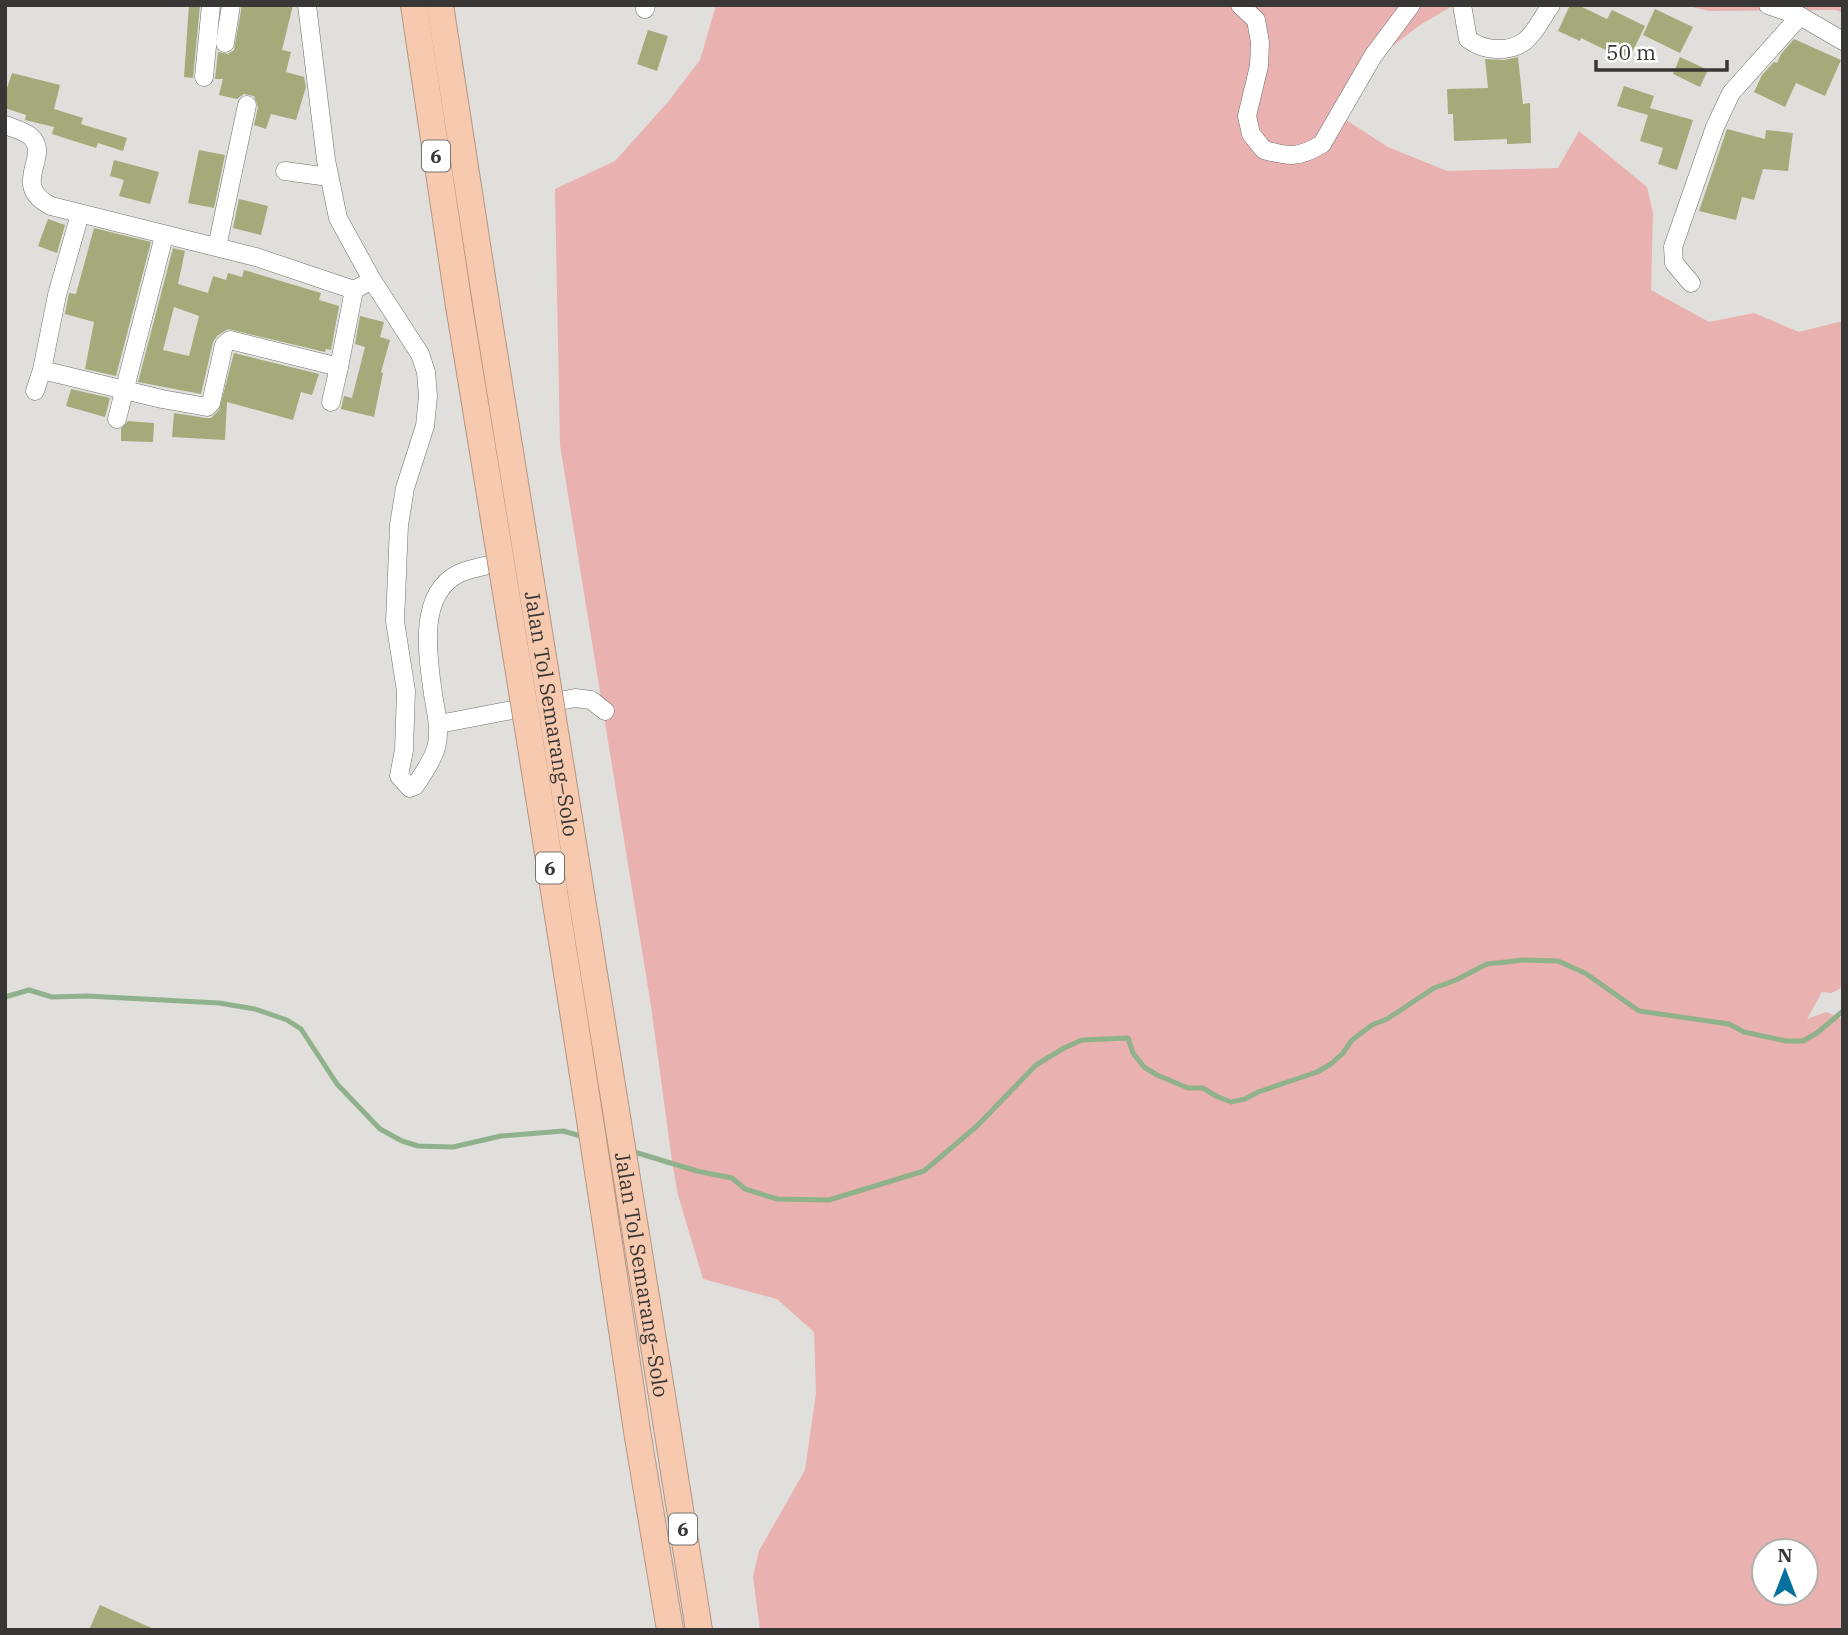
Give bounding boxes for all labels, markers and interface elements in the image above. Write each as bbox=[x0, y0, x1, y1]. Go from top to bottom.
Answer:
scale bar bbox=[1596, 28, 1727, 72]
text: 50 m bbox=[1606, 38, 1656, 66]
road number: 6 bbox=[422, 140, 450, 172]
street label: Jalan Tol Semarang–Solo bbox=[519, 589, 586, 838]
road number: 6 bbox=[536, 852, 564, 884]
street label: Jalan Tol Semarang–Solo bbox=[609, 1150, 676, 1399]
road number: 6 bbox=[669, 1513, 697, 1544]
north arrow bbox=[1750, 1537, 1820, 1607]
text: N bbox=[1777, 1543, 1793, 1567]

